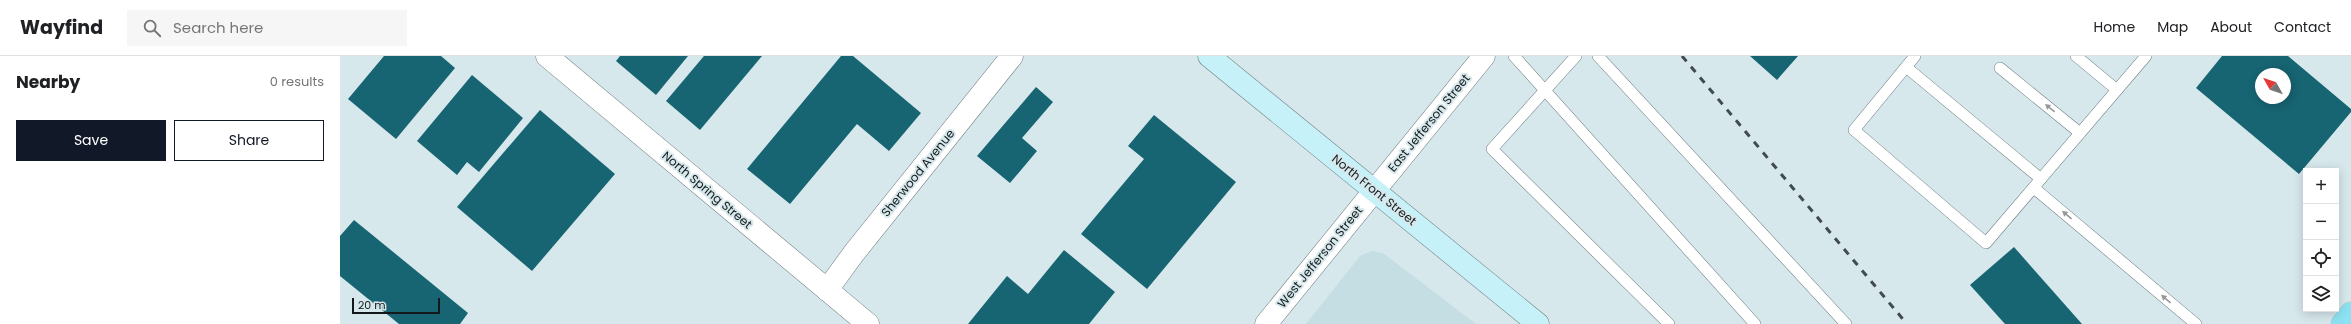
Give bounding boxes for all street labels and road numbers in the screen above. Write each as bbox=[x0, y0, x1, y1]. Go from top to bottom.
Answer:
street label: East Jefferson Street bbox=[1384, 70, 1474, 175]
street label: Sherwood Avenue bbox=[877, 125, 958, 220]
street label: North Spring Street bbox=[659, 147, 756, 232]
street label: North Front Street bbox=[1328, 150, 1420, 229]
street label: West Jefferson Street bbox=[1273, 202, 1366, 311]

